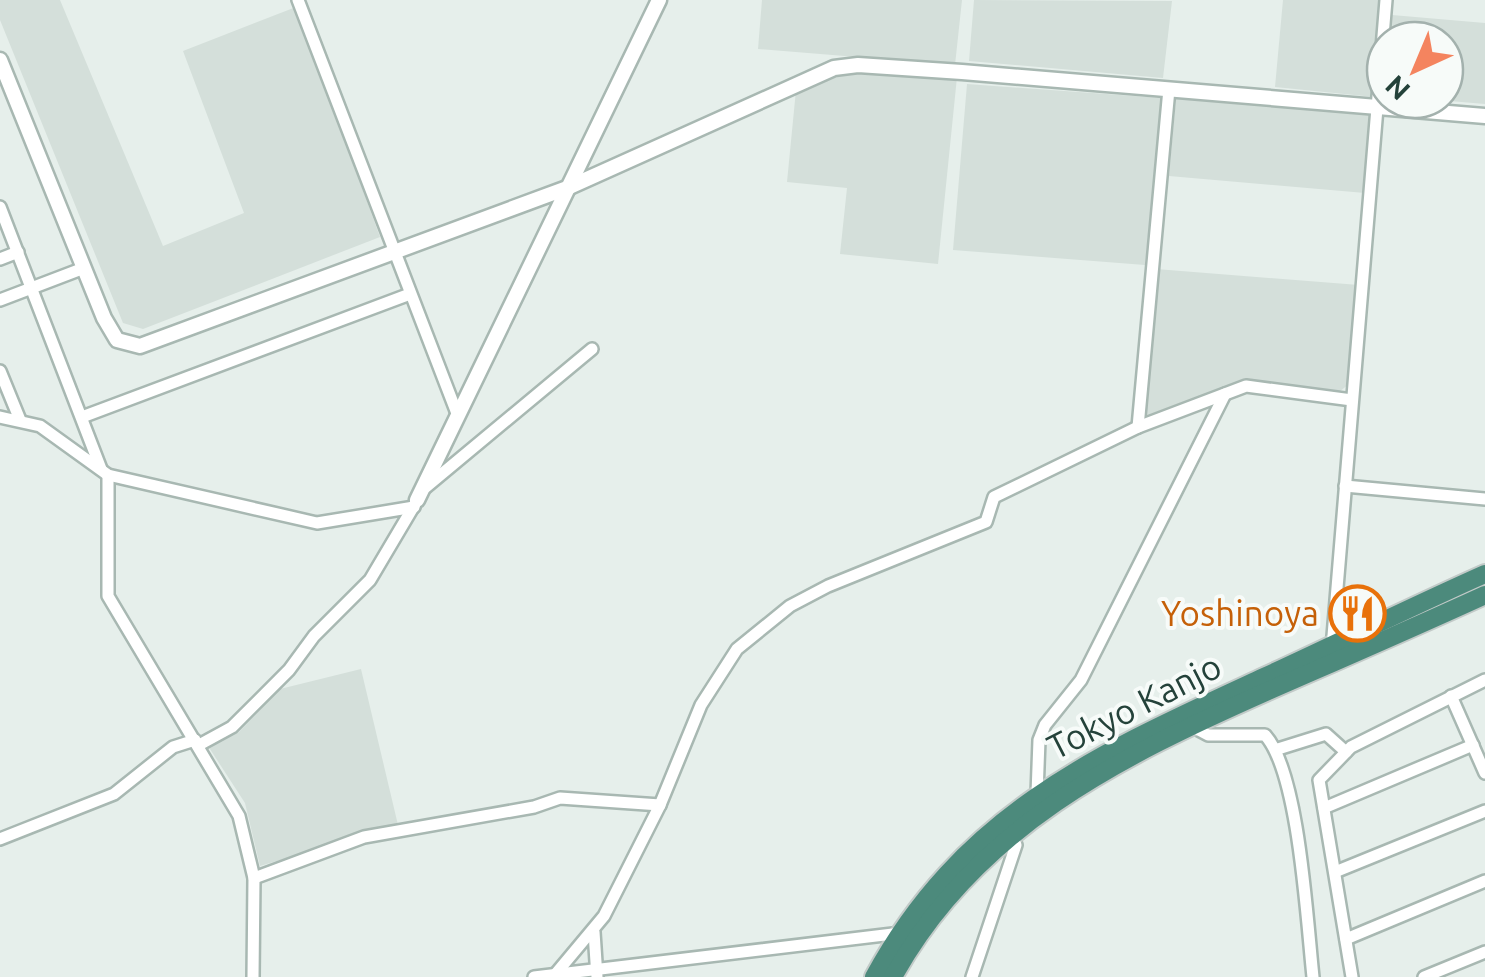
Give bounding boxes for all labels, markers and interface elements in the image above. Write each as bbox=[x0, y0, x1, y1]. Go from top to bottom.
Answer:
north arrow bbox=[1365, 20, 1465, 120]
text: N bbox=[1379, 70, 1416, 107]
restaurant icon: Yoshinoya bbox=[1328, 583, 1388, 643]
place label: Yoshinoya bbox=[1161, 593, 1319, 633]
street label: Tokyo Kanjo bbox=[1040, 645, 1228, 767]

